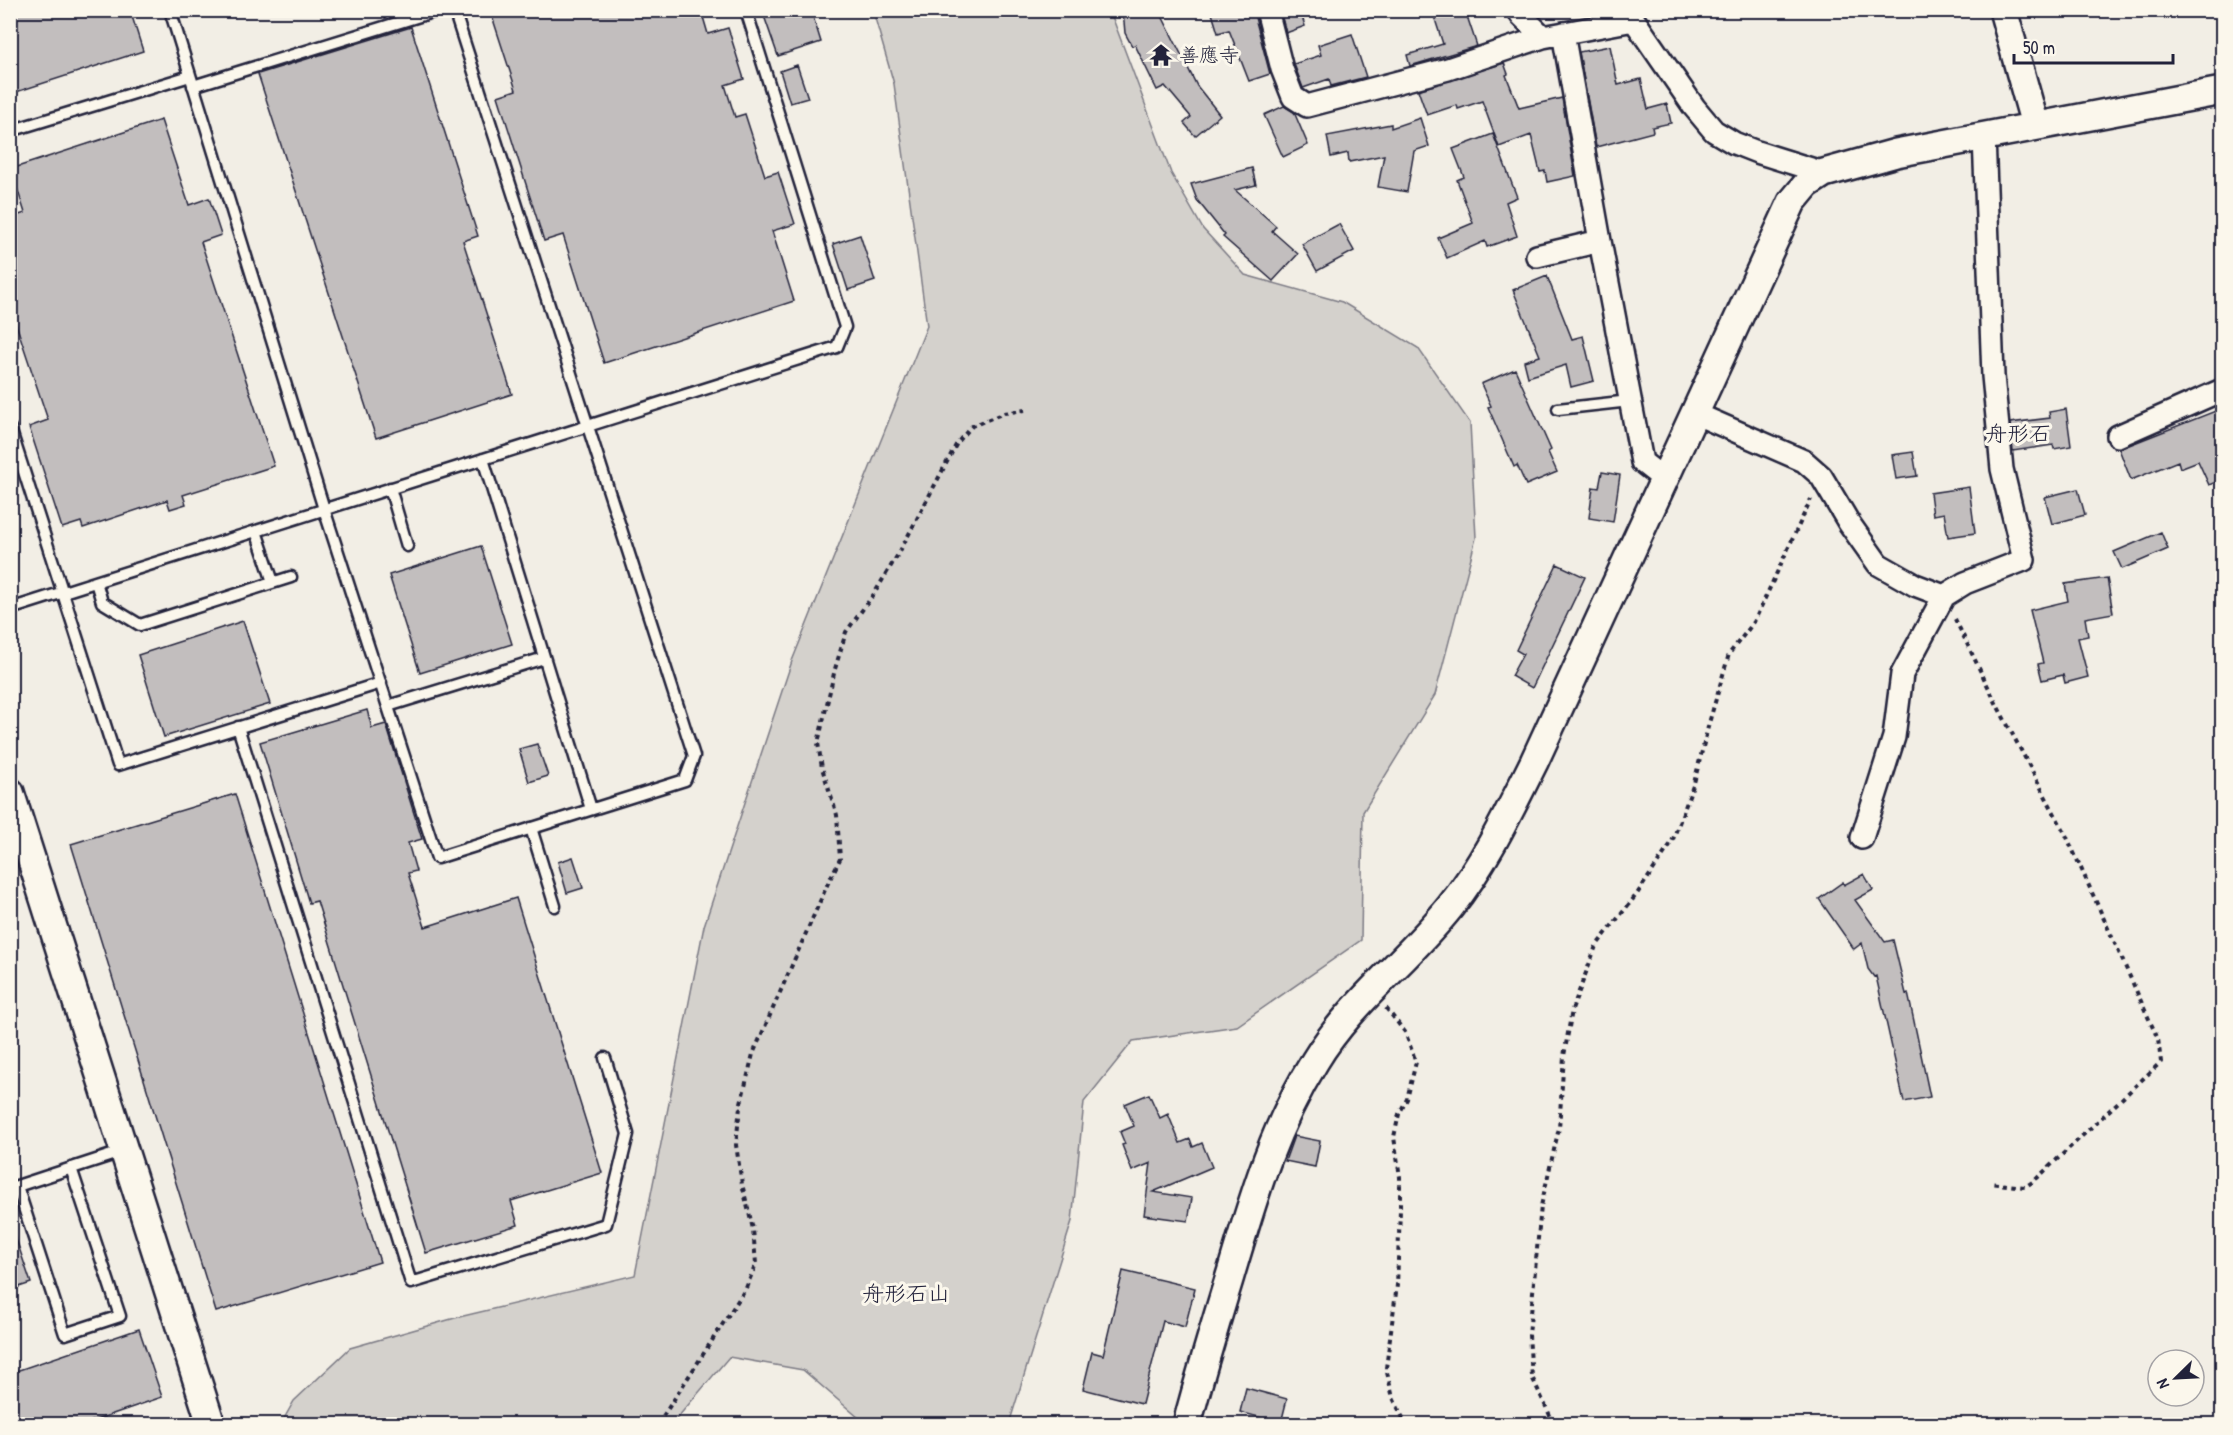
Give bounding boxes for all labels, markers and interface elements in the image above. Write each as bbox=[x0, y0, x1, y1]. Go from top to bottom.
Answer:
scale bar bbox=[2014, 27, 2173, 65]
text: 50 m bbox=[2023, 35, 2055, 60]
place label: 善應寺 bbox=[1179, 41, 1239, 68]
temple icon: 善應寺 bbox=[1148, 42, 1174, 68]
district label: 舟形石 bbox=[1985, 418, 2051, 448]
district label: 舟形石山 bbox=[862, 1278, 950, 1308]
north arrow bbox=[2146, 1348, 2206, 1408]
text: N bbox=[2150, 1375, 2174, 1392]

